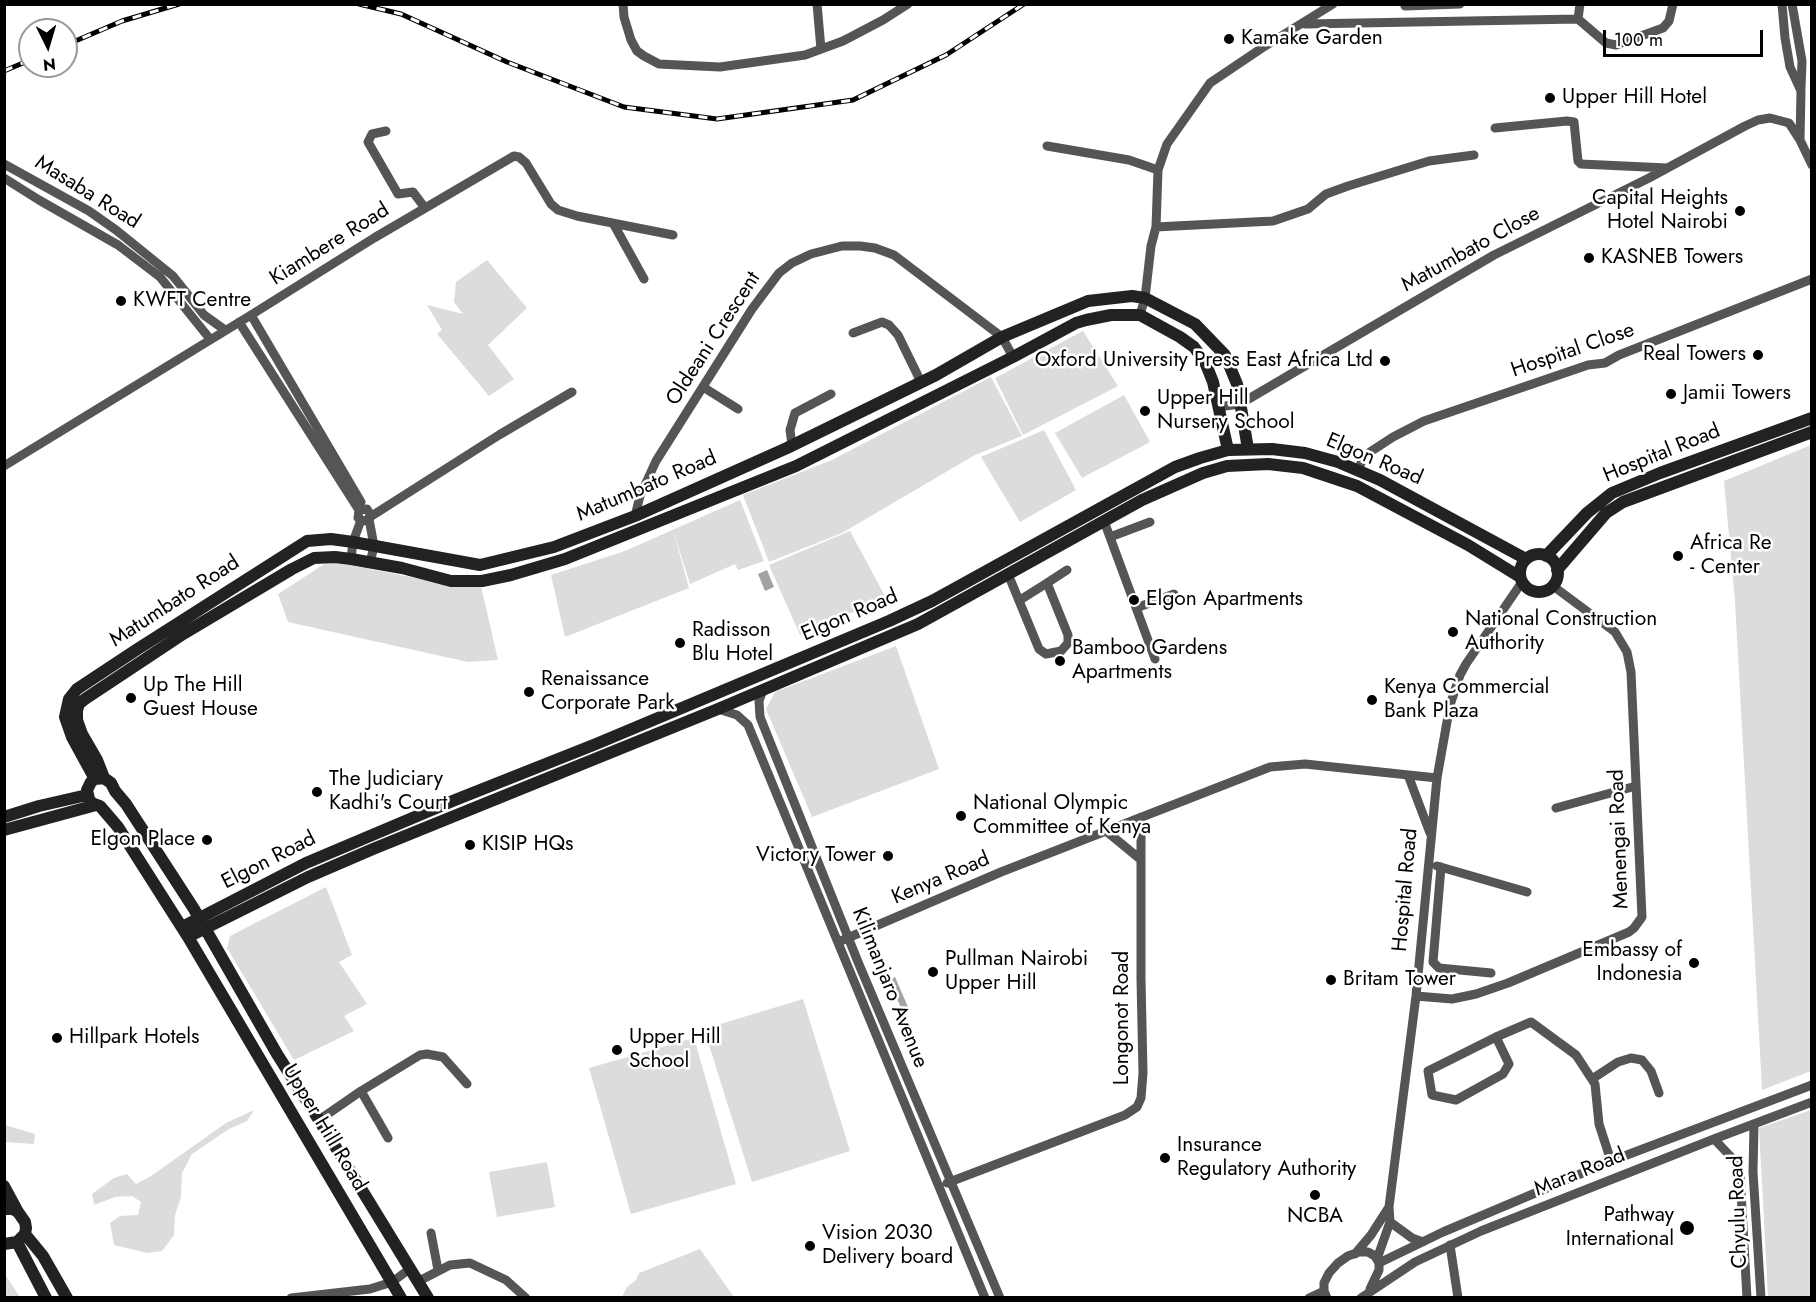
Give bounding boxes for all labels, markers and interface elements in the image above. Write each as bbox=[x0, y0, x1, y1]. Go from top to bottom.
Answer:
north arrow bbox=[18, 18, 78, 78]
scale bar bbox=[1606, 18, 1766, 56]
place label: Kamake Garden bbox=[1241, 26, 1383, 52]
text: 100 m bbox=[1614, 27, 1663, 53]
marker: Kamake Garden bbox=[1222, 32, 1236, 46]
text: N bbox=[42, 52, 57, 76]
place label: Upper Hill Hotel bbox=[1562, 85, 1707, 111]
marker: Upper Hill Hotel bbox=[1543, 91, 1557, 105]
street label: Masaba Road bbox=[30, 151, 144, 235]
place label: Capital Heights Hotel Nairobi bbox=[1592, 186, 1728, 236]
street label: Kiambere Road bbox=[266, 198, 394, 292]
street label: Matumbato Close bbox=[1397, 202, 1545, 298]
marker: Capital Heights Hotel Nairobi bbox=[1733, 204, 1747, 218]
place label: KASNEB Towers bbox=[1601, 245, 1743, 271]
marker: KASNEB Towers bbox=[1582, 251, 1596, 265]
street label: Oldeani Crescent bbox=[661, 267, 767, 411]
place label: KWFT Centre bbox=[133, 288, 251, 314]
marker: KWFT Centre bbox=[114, 294, 128, 308]
street label: Hospital Close bbox=[1508, 318, 1638, 384]
place label: Real Towers bbox=[1643, 342, 1746, 368]
place label: Oxford University Press East Africa Ltd bbox=[1035, 348, 1373, 374]
marker: Real Towers bbox=[1751, 348, 1765, 362]
marker: Oxford University Press East Africa Ltd bbox=[1378, 354, 1392, 368]
place label: Jamii Towers bbox=[1683, 381, 1791, 407]
place label: Upper Hill Nursery School bbox=[1157, 386, 1294, 436]
marker: Jamii Towers bbox=[1664, 387, 1678, 401]
marker: Upper Hill Nursery School bbox=[1138, 404, 1152, 418]
street label: Hospital Road bbox=[1600, 419, 1724, 489]
street label: Elgon Road bbox=[1322, 428, 1426, 492]
street label: Matumbato Road bbox=[573, 446, 721, 528]
place label: Africa Re - Center bbox=[1690, 531, 1772, 581]
marker: Africa Re - Center bbox=[1671, 549, 1685, 563]
street label: Matumbato Road bbox=[105, 551, 245, 653]
street label: Elgon Road bbox=[798, 584, 902, 648]
place label: Elgon Apartments bbox=[1146, 587, 1303, 613]
marker: Elgon Apartments bbox=[1127, 593, 1141, 607]
place label: National Construction Authority bbox=[1465, 607, 1657, 657]
place label: Radisson Blu Hotel bbox=[692, 618, 773, 668]
marker: National Construction Authority bbox=[1446, 625, 1460, 639]
marker: Radisson Blu Hotel bbox=[673, 636, 687, 650]
place label: Bamboo Gardens Apartments bbox=[1072, 636, 1227, 686]
marker: Bamboo Gardens Apartments bbox=[1053, 654, 1067, 668]
place label: Renaissance Corporate Park bbox=[541, 667, 674, 717]
place label: Up The Hill Guest House bbox=[143, 673, 258, 723]
place label: Kenya Commercial Bank Plaza bbox=[1384, 675, 1549, 725]
marker: Renaissance Corporate Park bbox=[522, 685, 536, 699]
marker: Up The Hill Guest House bbox=[124, 691, 138, 705]
marker: Kenya Commercial Bank Plaza bbox=[1365, 693, 1379, 707]
place label: The Judiciary Kadhi's Court bbox=[329, 767, 447, 817]
street label: Menengai Road bbox=[1605, 769, 1635, 909]
marker: The Judiciary Kadhi's Court bbox=[310, 785, 324, 799]
place label: National Olympic Committee of Kenya bbox=[973, 791, 1151, 841]
marker: National Olympic Committee of Kenya bbox=[954, 809, 968, 823]
place label: Elgon Place bbox=[91, 827, 195, 853]
street label: Elgon Road bbox=[218, 827, 320, 895]
street label: Hospital Road bbox=[1388, 827, 1424, 953]
place label: KISIP HQs bbox=[482, 832, 574, 858]
marker: Elgon Place bbox=[200, 833, 214, 847]
marker: KISIP HQs bbox=[463, 838, 477, 852]
place label: Victory Tower bbox=[756, 843, 876, 869]
street label: Kenya Road bbox=[888, 847, 994, 911]
marker: Victory Tower bbox=[881, 849, 895, 863]
street label: Kilimanjaro Avenue bbox=[845, 904, 933, 1072]
place label: Embassy of Indonesia bbox=[1582, 938, 1682, 988]
place label: Pullman Nairobi Upper Hill bbox=[945, 947, 1088, 997]
street label: Longonot Road bbox=[1110, 951, 1136, 1085]
marker: Embassy of Indonesia bbox=[1687, 956, 1701, 970]
marker: Pullman Nairobi Upper Hill bbox=[926, 965, 940, 979]
place label: Britam Tower bbox=[1343, 967, 1456, 993]
marker: Britam Tower bbox=[1324, 973, 1338, 987]
place label: Hillpark Hotels bbox=[69, 1025, 200, 1051]
place label: Upper Hill School bbox=[629, 1025, 721, 1075]
marker: Hillpark Hotels bbox=[50, 1031, 64, 1045]
marker: Upper Hill School bbox=[610, 1043, 624, 1057]
street label: Upper Hill Road bbox=[276, 1060, 372, 1196]
place label: Insurance Regulatory Authority bbox=[1177, 1133, 1356, 1183]
street label: Mara Road bbox=[1531, 1143, 1629, 1203]
marker: Insurance Regulatory Authority bbox=[1158, 1151, 1172, 1165]
street label: Chyulu Road bbox=[1724, 1155, 1754, 1269]
marker: NCBA bbox=[1308, 1188, 1322, 1202]
place label: Pathway International bbox=[1566, 1203, 1674, 1253]
place label: NCBA bbox=[1287, 1204, 1343, 1230]
marker: Pathway International bbox=[1678, 1219, 1696, 1237]
place label: Vision 2030 Delivery board bbox=[822, 1221, 953, 1271]
marker: Vision 2030 Delivery board bbox=[803, 1239, 817, 1253]

